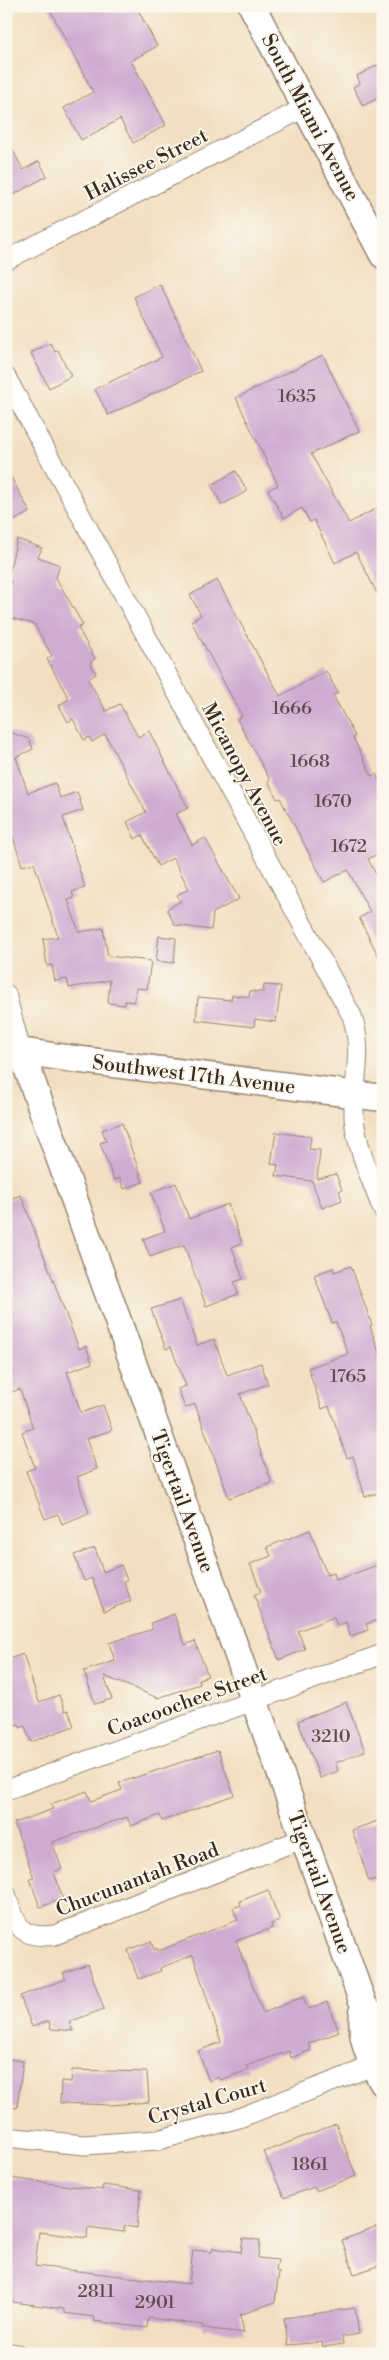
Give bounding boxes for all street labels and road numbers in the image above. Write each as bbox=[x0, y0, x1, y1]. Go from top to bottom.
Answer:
street label: South Miami Avenue bbox=[255, 30, 364, 206]
street label: Halissee Street bbox=[81, 124, 212, 207]
street label: Micanopy Avenue bbox=[195, 699, 292, 851]
street label: Southwest 17th Avenue bbox=[91, 1051, 297, 1100]
street label: Tigertail Avenue bbox=[144, 1427, 219, 1576]
street label: Coacoochee Street bbox=[104, 1662, 271, 1743]
street label: Tigertail Avenue bbox=[281, 1808, 356, 1957]
street label: Chucunantah Road bbox=[53, 1838, 223, 1923]
street label: Crystal Court bbox=[145, 2074, 269, 2131]

